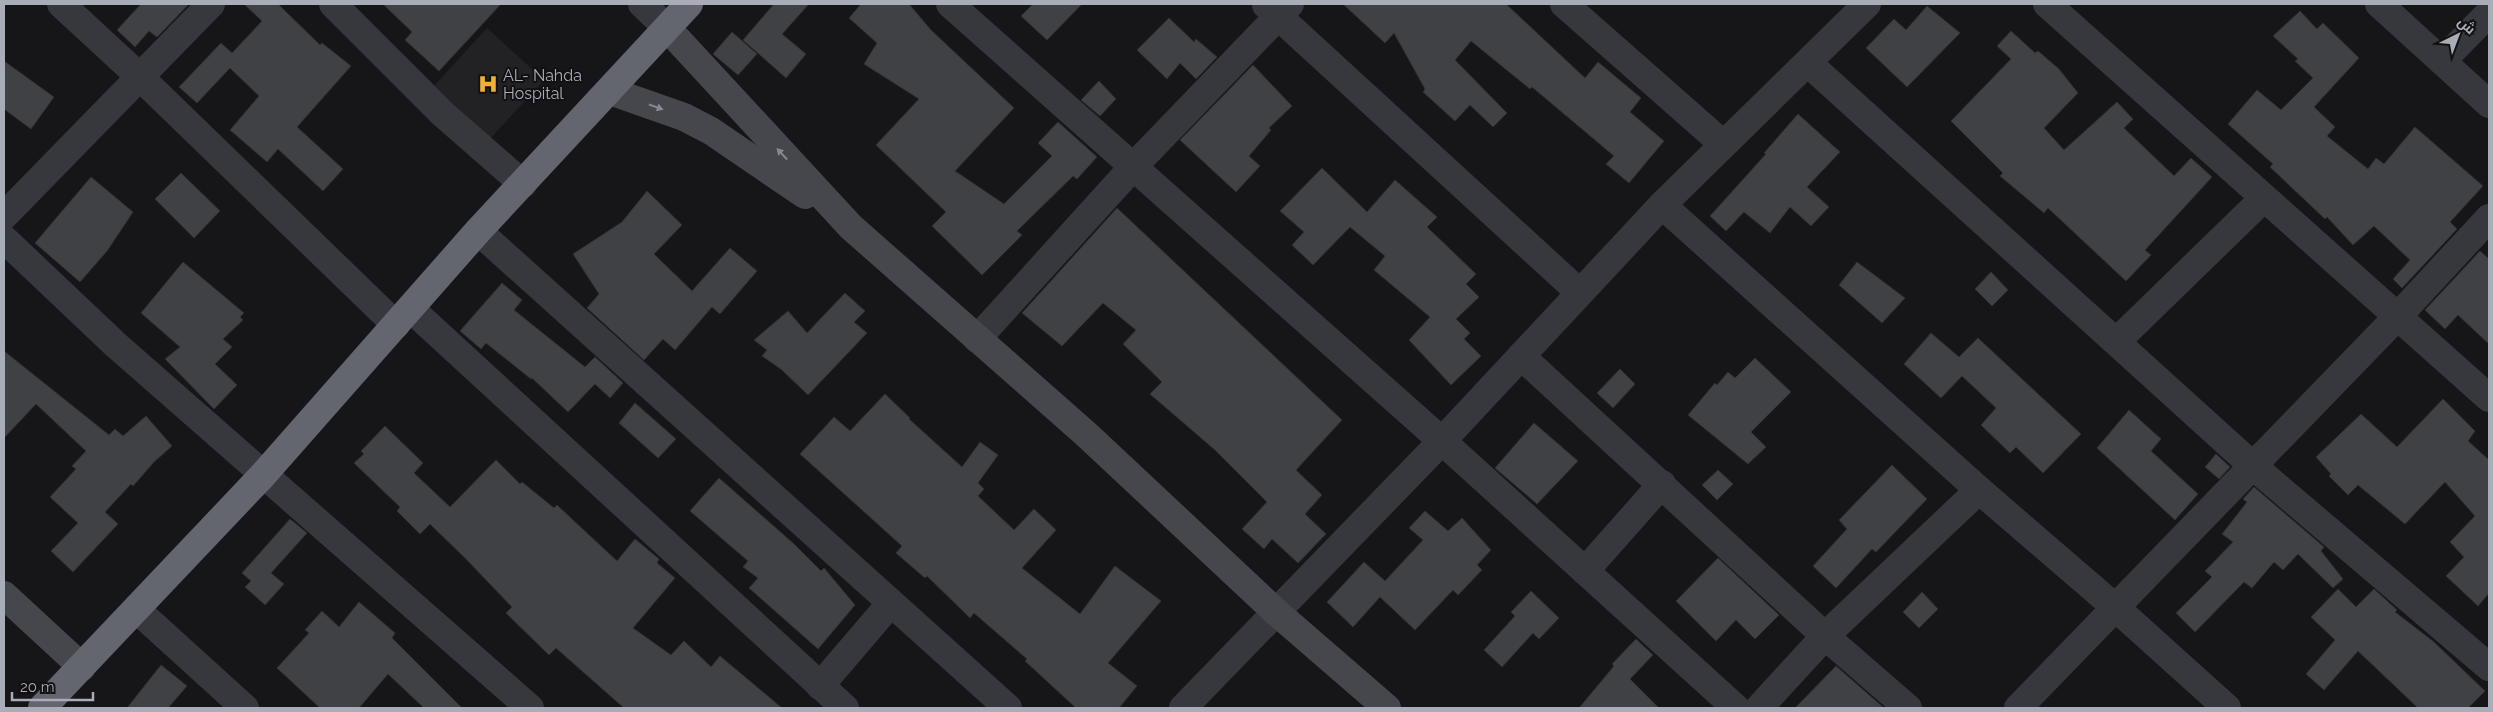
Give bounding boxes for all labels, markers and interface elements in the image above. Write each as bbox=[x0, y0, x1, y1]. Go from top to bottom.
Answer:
north arrow bbox=[2433, 10, 2483, 60]
text: ش bbox=[2454, 13, 2479, 38]
place label: AL- Nahda Hospital bbox=[503, 66, 582, 103]
hospital icon: AL- Nahda Hospital bbox=[477, 73, 499, 95]
one-way arrow bbox=[649, 103, 664, 111]
one-way arrow bbox=[776, 148, 788, 160]
scale bar bbox=[12, 670, 94, 702]
text: 20 m bbox=[20, 678, 55, 696]

